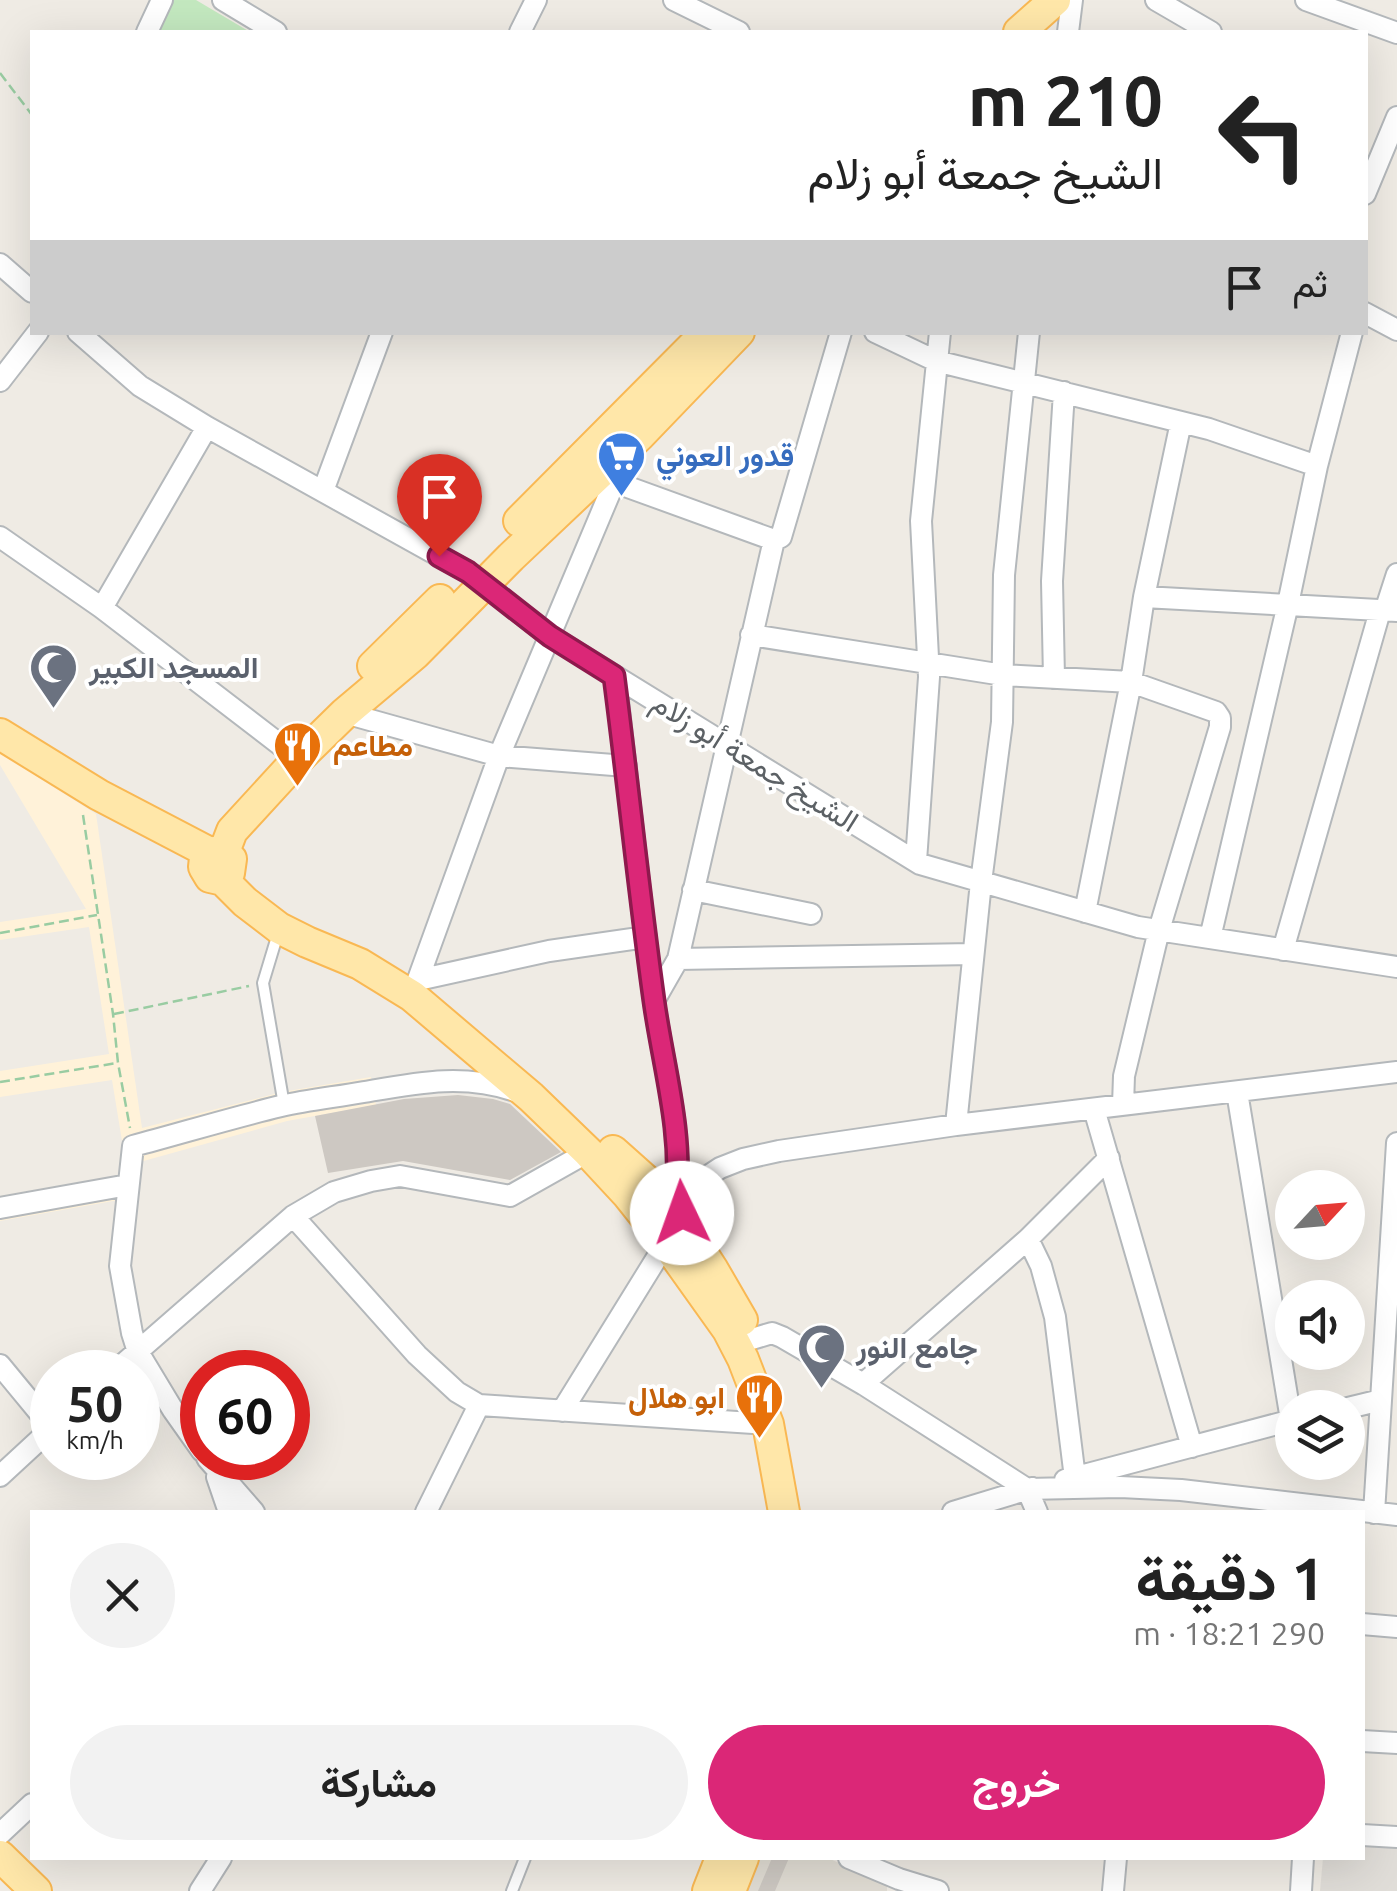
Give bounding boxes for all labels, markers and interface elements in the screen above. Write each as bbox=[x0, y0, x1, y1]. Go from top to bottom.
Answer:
text: 210 m bbox=[968, 61, 1163, 139]
icon: left bbox=[1198, 70, 1328, 200]
text: الشيخ جمعة أبو زلام bbox=[808, 147, 1163, 198]
icon: arrive bbox=[1217, 260, 1272, 315]
text: ثم bbox=[1292, 262, 1328, 304]
supermarket icon: قدور العوني bbox=[595, 430, 647, 498]
place label: قدور العوني bbox=[656, 438, 794, 481]
pin bbox=[397, 454, 482, 557]
icon: arrive bbox=[412, 469, 467, 524]
mosque icon: المسجد الكبير bbox=[28, 642, 80, 710]
place label: المسجد الكبير bbox=[88, 650, 258, 686]
street label: الشيخ جمعة أبو زلام bbox=[644, 684, 865, 842]
restaurant icon: مطاعم bbox=[272, 720, 324, 788]
place label: مطاعم bbox=[333, 728, 413, 765]
position arrow bbox=[630, 1161, 734, 1265]
north arrow bbox=[1275, 1170, 1365, 1260]
map controls bbox=[1275, 1170, 1365, 1480]
button: sound bbox=[1275, 1280, 1365, 1370]
mosque icon: جامع النور bbox=[795, 1322, 847, 1390]
place label: جامع النور bbox=[855, 1330, 978, 1368]
speed limit sign: 60 bbox=[180, 1350, 310, 1480]
restaurant icon: ابو هلال bbox=[734, 1372, 786, 1440]
text: 50 bbox=[67, 1375, 123, 1431]
place label: ابو هلال bbox=[628, 1380, 725, 1416]
button: layers bbox=[1275, 1390, 1365, 1480]
text: km/h bbox=[66, 1426, 124, 1454]
button: close bbox=[70, 1543, 175, 1648]
text: 1 دقيقة bbox=[1135, 1544, 1325, 1611]
text: 290 m · 18:21 bbox=[1133, 1615, 1325, 1651]
button: مشاركة bbox=[70, 1725, 688, 1840]
button: خروج bbox=[708, 1725, 1325, 1840]

